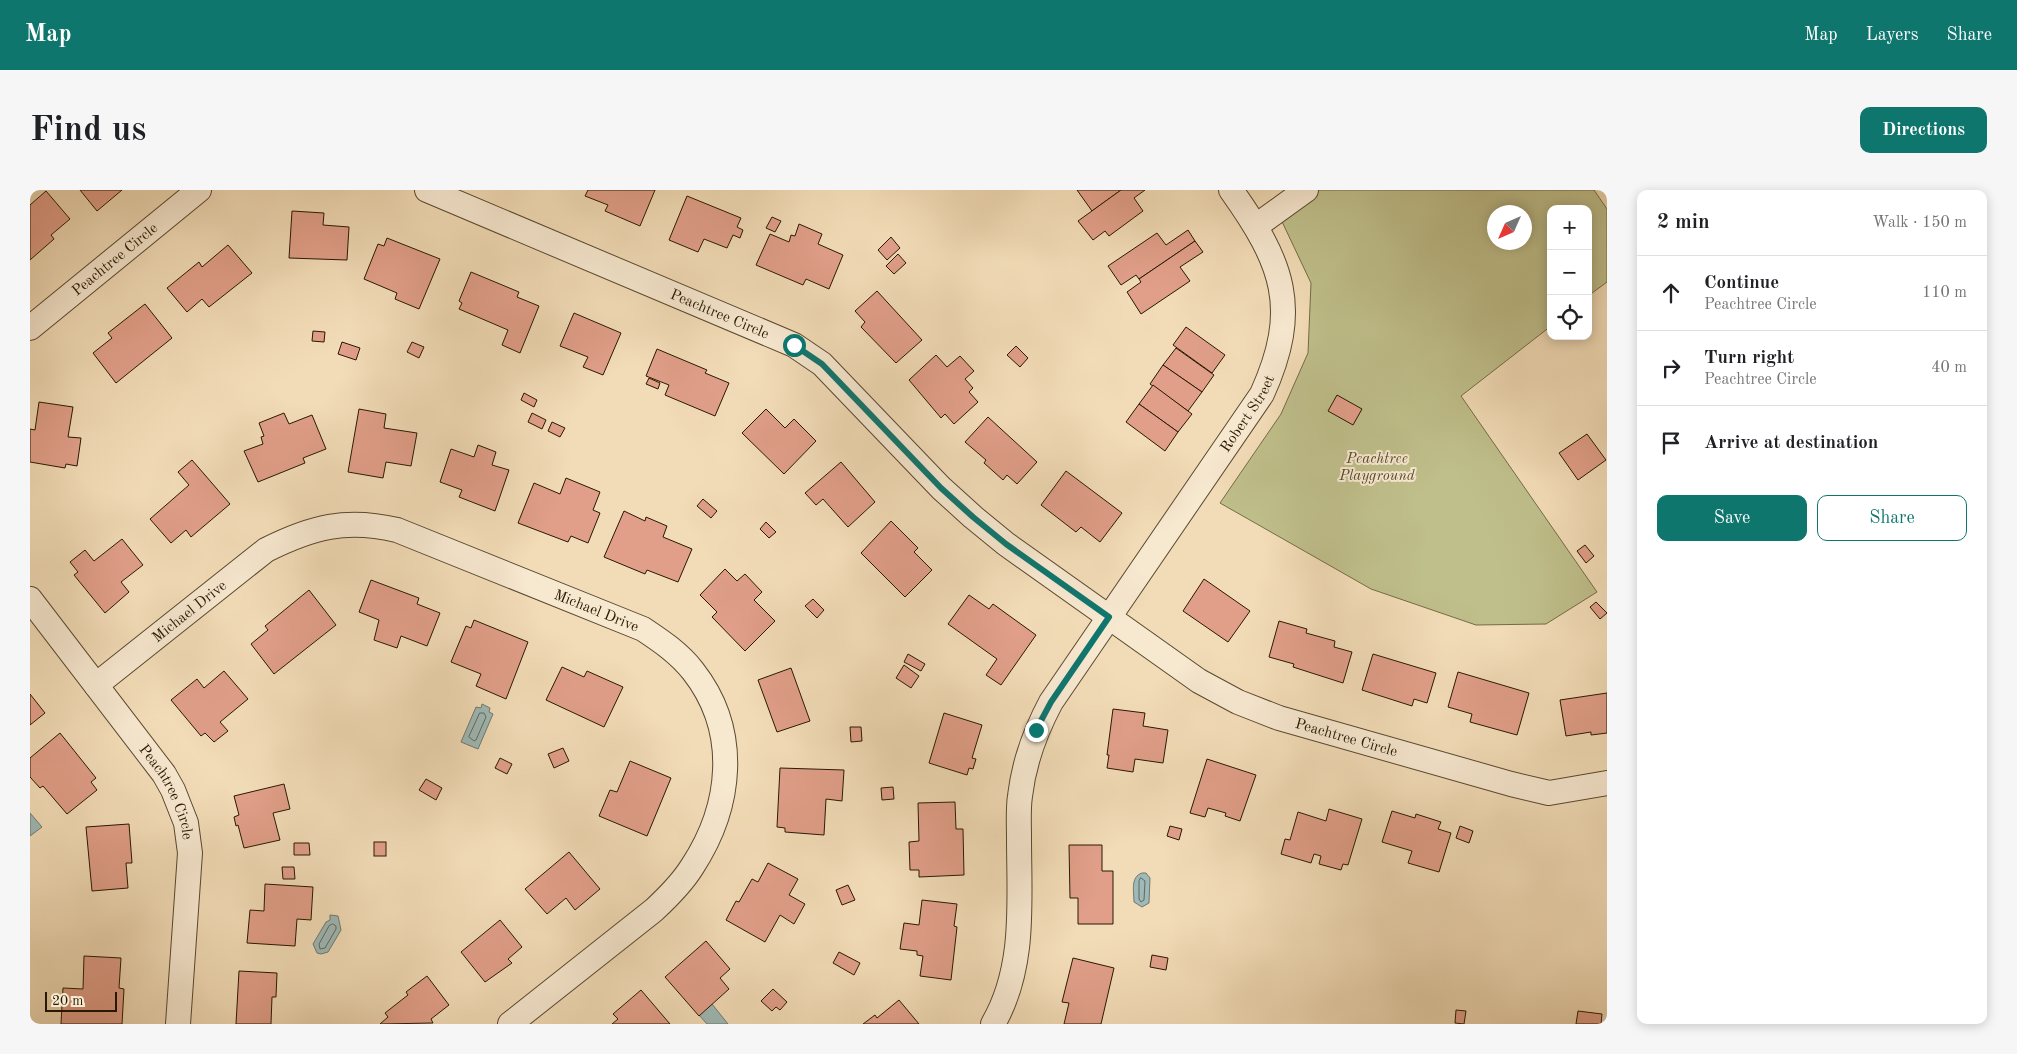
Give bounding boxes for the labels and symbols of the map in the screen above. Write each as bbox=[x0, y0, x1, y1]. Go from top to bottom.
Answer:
north arrow bbox=[1487, 205, 1532, 250]
street label: Peachtree Circle bbox=[70, 221, 161, 299]
street label: Peachtree Circle bbox=[668, 288, 771, 343]
route start bbox=[783, 334, 806, 357]
street label: Robert Street bbox=[1218, 373, 1278, 455]
park label: Peachtree Playground bbox=[1338, 452, 1416, 484]
street label: Michael Drive bbox=[150, 578, 230, 646]
street label: Michael Drive bbox=[551, 588, 641, 635]
street label: Peachtree Circle bbox=[1293, 717, 1399, 760]
route end bbox=[1025, 719, 1048, 742]
street label: Peachtree Circle bbox=[135, 742, 194, 841]
scale bar bbox=[45, 989, 118, 1012]

